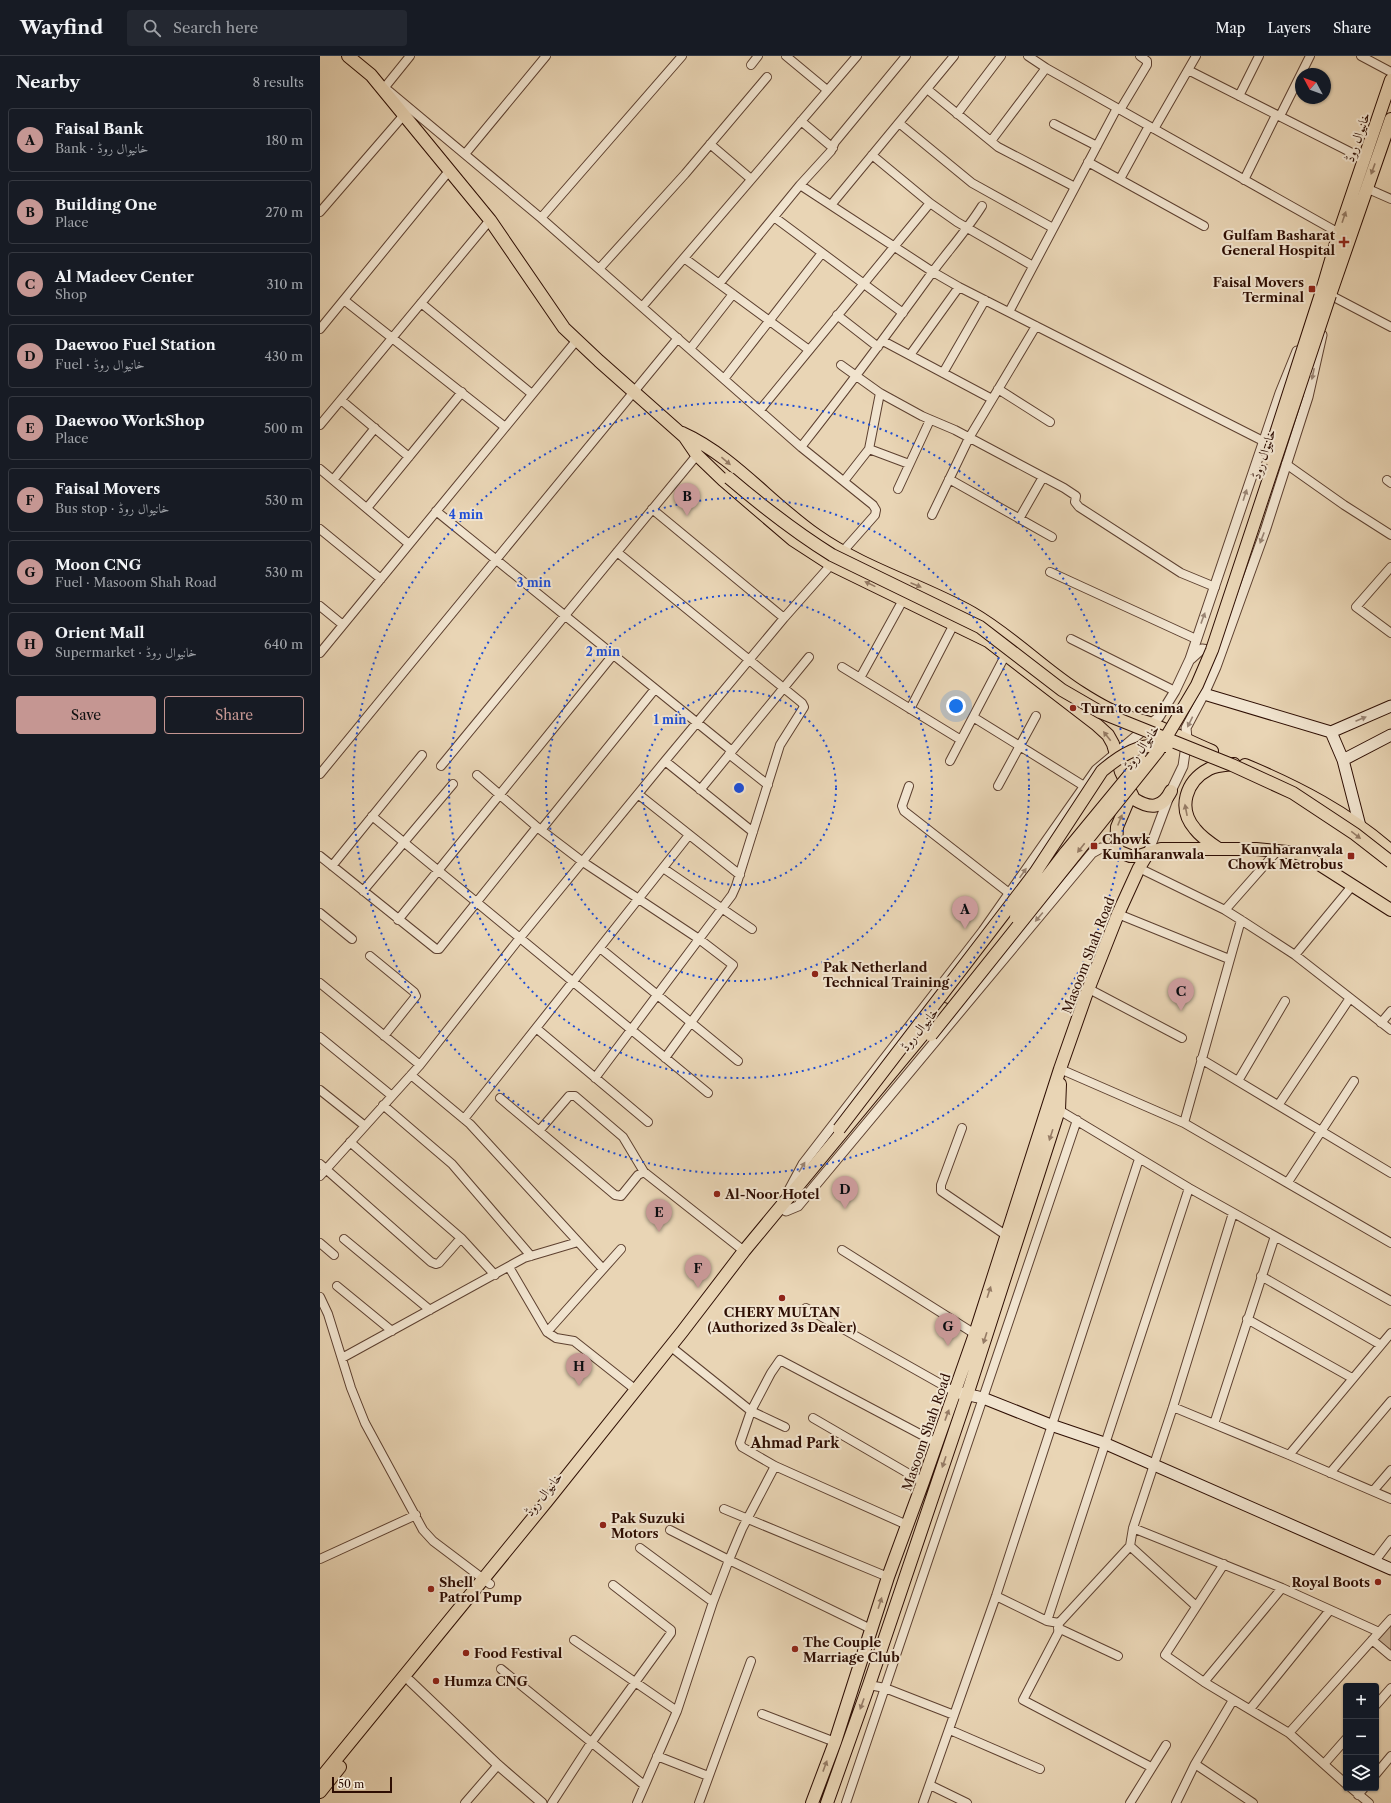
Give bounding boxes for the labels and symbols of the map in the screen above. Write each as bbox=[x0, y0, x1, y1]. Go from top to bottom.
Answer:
north arrow bbox=[1295, 68, 1331, 104]
street label: خانیوال روڈ bbox=[1341, 110, 1374, 164]
one-way arrow bbox=[1370, 163, 1376, 175]
one-way arrow bbox=[1341, 211, 1347, 223]
place label: Gulfam Basharat General Hospital bbox=[1221, 227, 1336, 258]
marker: Gulfam Basharat General Hospital bbox=[1338, 236, 1350, 248]
place label: Faisal Movers Terminal bbox=[1213, 274, 1304, 305]
marker: Faisal Movers Terminal bbox=[1307, 284, 1317, 294]
one-way arrow bbox=[1310, 368, 1316, 380]
street label: خانیوال روڈ bbox=[1247, 427, 1280, 481]
one-way arrow bbox=[721, 457, 732, 466]
pin: B bbox=[674, 483, 700, 516]
one-way arrow bbox=[1242, 489, 1248, 501]
text: 4 min bbox=[449, 507, 484, 522]
one-way arrow bbox=[1259, 532, 1265, 544]
text: 3 min bbox=[517, 575, 552, 590]
one-way arrow bbox=[864, 581, 876, 587]
one-way arrow bbox=[910, 583, 922, 589]
one-way arrow bbox=[1201, 612, 1207, 624]
text: 2 min bbox=[586, 644, 621, 659]
your location bbox=[946, 696, 966, 716]
place label: Turn to cenima bbox=[1081, 700, 1184, 716]
marker: Turn to cenima bbox=[1068, 703, 1078, 713]
text: 1 min bbox=[654, 712, 687, 727]
one-way arrow bbox=[1186, 716, 1193, 728]
one-way arrow bbox=[1355, 716, 1366, 722]
street label: خانیوال روڈ bbox=[1120, 721, 1163, 773]
one-way arrow bbox=[1103, 731, 1111, 742]
centre of rings bbox=[732, 781, 746, 795]
one-way arrow bbox=[1183, 803, 1189, 816]
one-way arrow bbox=[1118, 813, 1124, 825]
place label: Chowk Kumharanwala bbox=[1102, 831, 1205, 862]
one-way arrow bbox=[1350, 831, 1361, 839]
marker: Chowk Kumharanwala bbox=[1089, 841, 1099, 851]
place label: Kumharanwala Chowk Metrobus bbox=[1228, 841, 1343, 872]
one-way arrow bbox=[1077, 843, 1086, 854]
marker: Kumharanwala Chowk Metrobus bbox=[1346, 851, 1356, 861]
one-way arrow bbox=[1019, 868, 1027, 878]
street label: Masoom Shah Road bbox=[1058, 894, 1118, 1016]
pin: A bbox=[952, 896, 978, 929]
one-way arrow bbox=[1034, 911, 1043, 922]
place label: Pak Netherland Technical Training bbox=[823, 959, 950, 990]
marker: Pak Netherland Technical Training bbox=[810, 969, 820, 979]
pin: C bbox=[1168, 978, 1194, 1011]
street label: خانیوال روڈ bbox=[897, 1004, 942, 1055]
one-way arrow bbox=[1048, 1129, 1054, 1141]
one-way arrow bbox=[798, 1161, 805, 1173]
pin: D bbox=[832, 1176, 858, 1209]
place label: Al-Noor Hotel bbox=[724, 1186, 820, 1202]
marker: Al-Noor Hotel bbox=[712, 1189, 722, 1199]
pin: E bbox=[646, 1199, 672, 1232]
pin: F bbox=[685, 1255, 711, 1288]
one-way arrow bbox=[986, 1285, 992, 1297]
marker: CHERY MULTAN (Authorized 3s Dealer) bbox=[777, 1293, 787, 1303]
place label: CHERY MULTAN (Authorized 3s Dealer) bbox=[708, 1304, 856, 1335]
pin: G bbox=[935, 1313, 961, 1346]
one-way arrow bbox=[982, 1333, 988, 1345]
pin: H bbox=[566, 1353, 592, 1386]
street label: Masoom Shah Road bbox=[898, 1371, 954, 1493]
one-way arrow bbox=[944, 1408, 950, 1420]
district label: Ahmad Park bbox=[750, 1434, 840, 1452]
one-way arrow bbox=[941, 1456, 947, 1468]
street label: خانیوال روڈ bbox=[521, 1469, 566, 1520]
place label: Pak Suzuki Motors bbox=[611, 1510, 685, 1541]
marker: Pak Suzuki Motors bbox=[598, 1520, 608, 1530]
place label: Shell Patrol Pump bbox=[439, 1574, 522, 1605]
place label: Royal Boots bbox=[1292, 1574, 1370, 1590]
marker: Royal Boots bbox=[1373, 1577, 1383, 1587]
marker: Shell Patrol Pump bbox=[426, 1584, 436, 1594]
one-way arrow bbox=[877, 1597, 883, 1609]
place label: The Couple Marriage Club bbox=[803, 1634, 900, 1665]
marker: The Couple Marriage Club bbox=[790, 1644, 800, 1654]
place label: Food Festival bbox=[474, 1645, 563, 1661]
marker: Food Festival bbox=[461, 1648, 471, 1658]
place label: Humza CNG bbox=[444, 1673, 528, 1689]
marker: Humza CNG bbox=[431, 1676, 441, 1686]
one-way arrow bbox=[859, 1699, 865, 1711]
one-way arrow bbox=[823, 1760, 829, 1772]
scale bar bbox=[332, 1775, 392, 1794]

